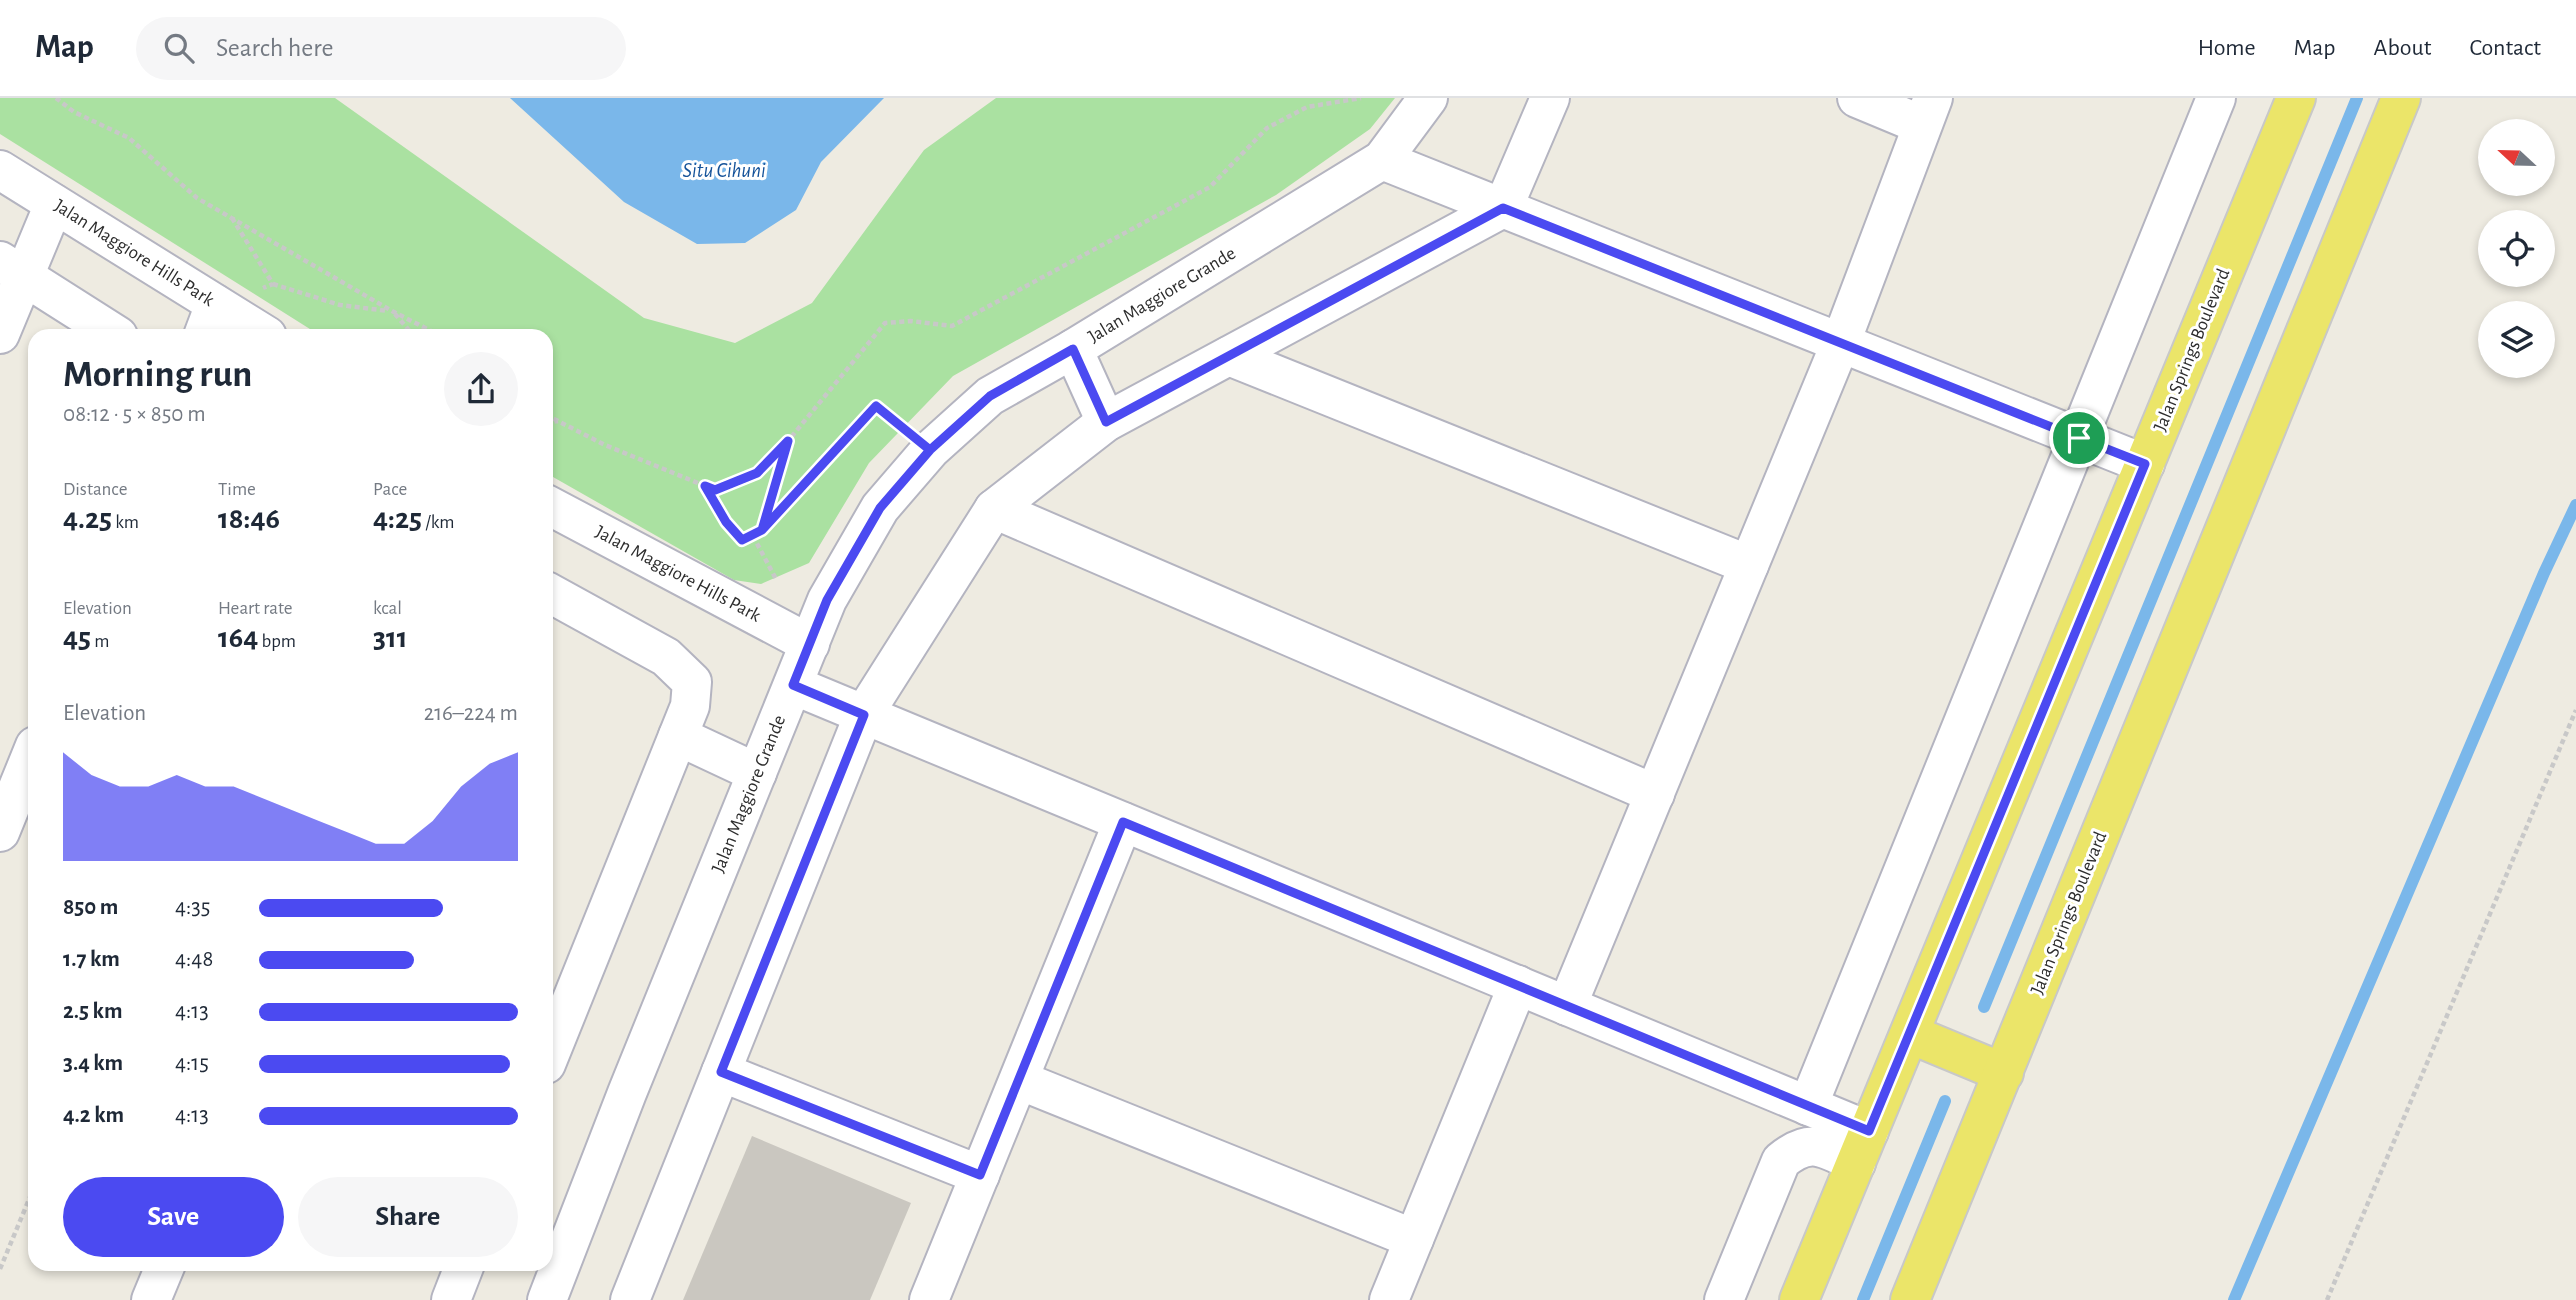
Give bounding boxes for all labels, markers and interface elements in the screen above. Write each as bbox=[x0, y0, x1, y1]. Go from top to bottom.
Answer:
search box bbox=[136, 17, 626, 80]
icon: search bbox=[160, 29, 198, 67]
text: Map bbox=[35, 31, 94, 64]
text: Search here bbox=[216, 35, 334, 61]
text: Home bbox=[2198, 36, 2256, 60]
text: Map bbox=[2294, 36, 2336, 60]
text: About bbox=[2374, 36, 2431, 60]
text: Contact bbox=[2469, 36, 2541, 60]
north arrow bbox=[2478, 119, 2555, 196]
map controls bbox=[2478, 119, 2555, 378]
water label: Situ Cihuni bbox=[682, 160, 766, 181]
street label: Jalan Maggiore Hills Park bbox=[51, 196, 217, 310]
button: locate bbox=[2478, 210, 2555, 287]
street label: Jalan Maggiore Grande bbox=[1085, 244, 1239, 346]
street label: Jalan Springs Boulevard bbox=[2151, 266, 2233, 434]
button: layers bbox=[2478, 301, 2555, 378]
button: share bbox=[444, 352, 518, 426]
text: Morning run bbox=[63, 356, 252, 394]
text: 08:12 · 5 × 850 m bbox=[63, 403, 206, 426]
pin bbox=[2049, 408, 2109, 468]
icon: arrive bbox=[2060, 419, 2098, 457]
text: Distance bbox=[63, 480, 127, 499]
text: Time bbox=[218, 480, 256, 499]
text: Pace bbox=[373, 480, 407, 499]
text: 4.25 bbox=[63, 504, 112, 534]
text: 18:46 bbox=[218, 504, 280, 534]
text: 4:25 bbox=[373, 504, 422, 534]
text: km bbox=[112, 513, 139, 532]
text: /km bbox=[422, 513, 455, 532]
street label: Jalan Maggiore Hills Park bbox=[592, 522, 764, 626]
text: Elevation bbox=[63, 599, 132, 618]
text: Heart rate bbox=[218, 599, 293, 618]
text: kcal bbox=[373, 599, 402, 618]
text: 45 bbox=[63, 623, 91, 653]
text: 164 bbox=[218, 623, 258, 653]
text: 311 bbox=[373, 623, 408, 653]
text: m bbox=[91, 632, 109, 651]
text: bpm bbox=[258, 632, 296, 651]
text: Elevation bbox=[63, 702, 146, 725]
text: 216–224 m bbox=[424, 702, 518, 725]
street label: Jalan Maggiore Grande bbox=[709, 712, 789, 876]
street label: Jalan Springs Boulevard bbox=[2028, 829, 2110, 997]
text: 850 m bbox=[63, 896, 118, 919]
text: 4:35 bbox=[175, 896, 210, 919]
text: 1.7 km bbox=[63, 948, 120, 971]
text: 4:48 bbox=[175, 948, 213, 971]
text: 2.5 km bbox=[63, 1000, 122, 1023]
text: 4:13 bbox=[175, 1000, 209, 1023]
text: 3.4 km bbox=[63, 1052, 123, 1075]
text: 4:15 bbox=[175, 1052, 209, 1075]
text: 4.2 km bbox=[63, 1104, 124, 1127]
text: 4:13 bbox=[175, 1104, 209, 1127]
button: Save bbox=[63, 1177, 284, 1257]
button: Share bbox=[298, 1177, 518, 1257]

